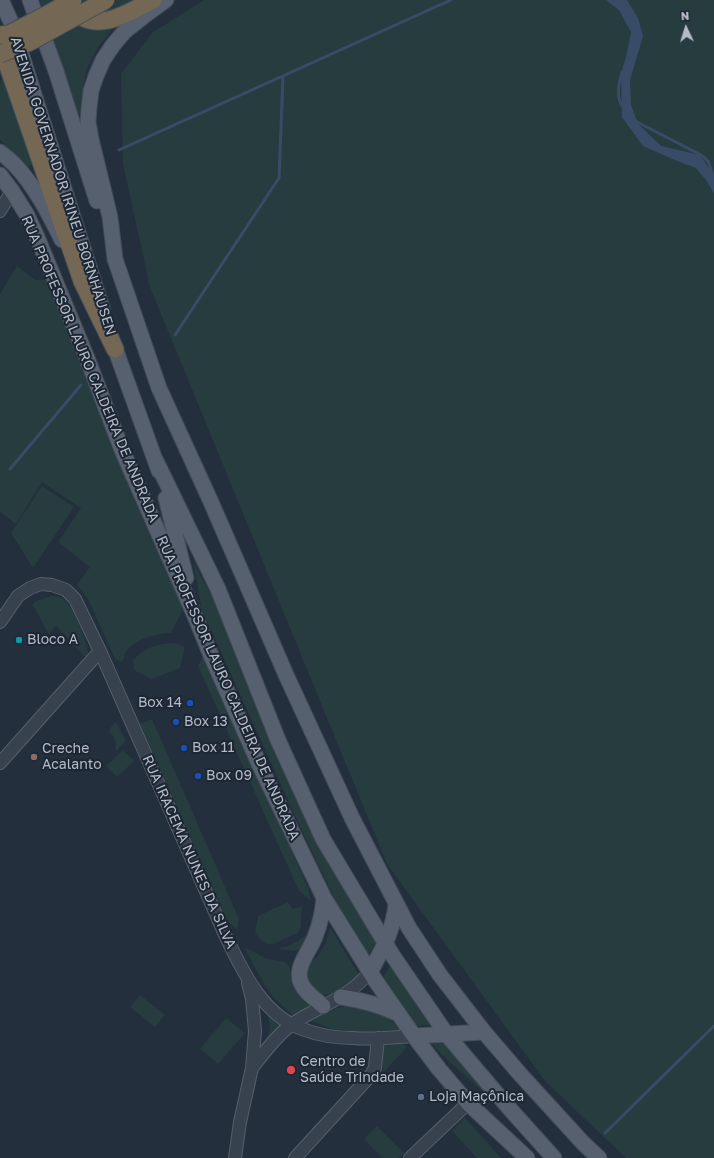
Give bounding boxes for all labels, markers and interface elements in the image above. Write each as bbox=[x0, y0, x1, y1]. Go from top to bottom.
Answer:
north arrow bbox=[666, 8, 706, 48]
text: N bbox=[680, 9, 690, 22]
street label: AVENIDA GOVERNADOR IRINEU BORNHAUSEN bbox=[7, 35, 119, 337]
street label: RUA PROFESSOR LAURO CALDEIRA DE ANDRADA bbox=[18, 213, 162, 525]
street label: RUA PROFESSOR LAURO CALDEIRA DE ANDRADA bbox=[153, 533, 303, 843]
place label: Bloco A bbox=[27, 632, 78, 648]
marker: Bloco A bbox=[14, 635, 24, 645]
place label: Box 14 bbox=[138, 695, 182, 711]
marker: Box 14 bbox=[185, 698, 195, 708]
place label: Box 13 bbox=[184, 714, 228, 730]
marker: Box 13 bbox=[171, 717, 181, 727]
place label: Box 11 bbox=[192, 740, 234, 756]
place label: Creche Acalanto bbox=[42, 741, 102, 774]
marker: Box 11 bbox=[179, 743, 189, 753]
marker: Creche Acalanto bbox=[29, 752, 39, 762]
street label: RUA IRACEMA NUNES DA SILVA bbox=[139, 752, 239, 952]
place label: Box 09 bbox=[206, 768, 252, 784]
marker: Box 09 bbox=[193, 771, 203, 781]
place label: Centro de Saúde Trindade bbox=[300, 1054, 404, 1086]
marker: Centro de Saúde Trindade bbox=[285, 1064, 297, 1076]
place label: Loja Maçônica bbox=[429, 1089, 524, 1105]
marker: Loja Maçônica bbox=[416, 1092, 426, 1102]

